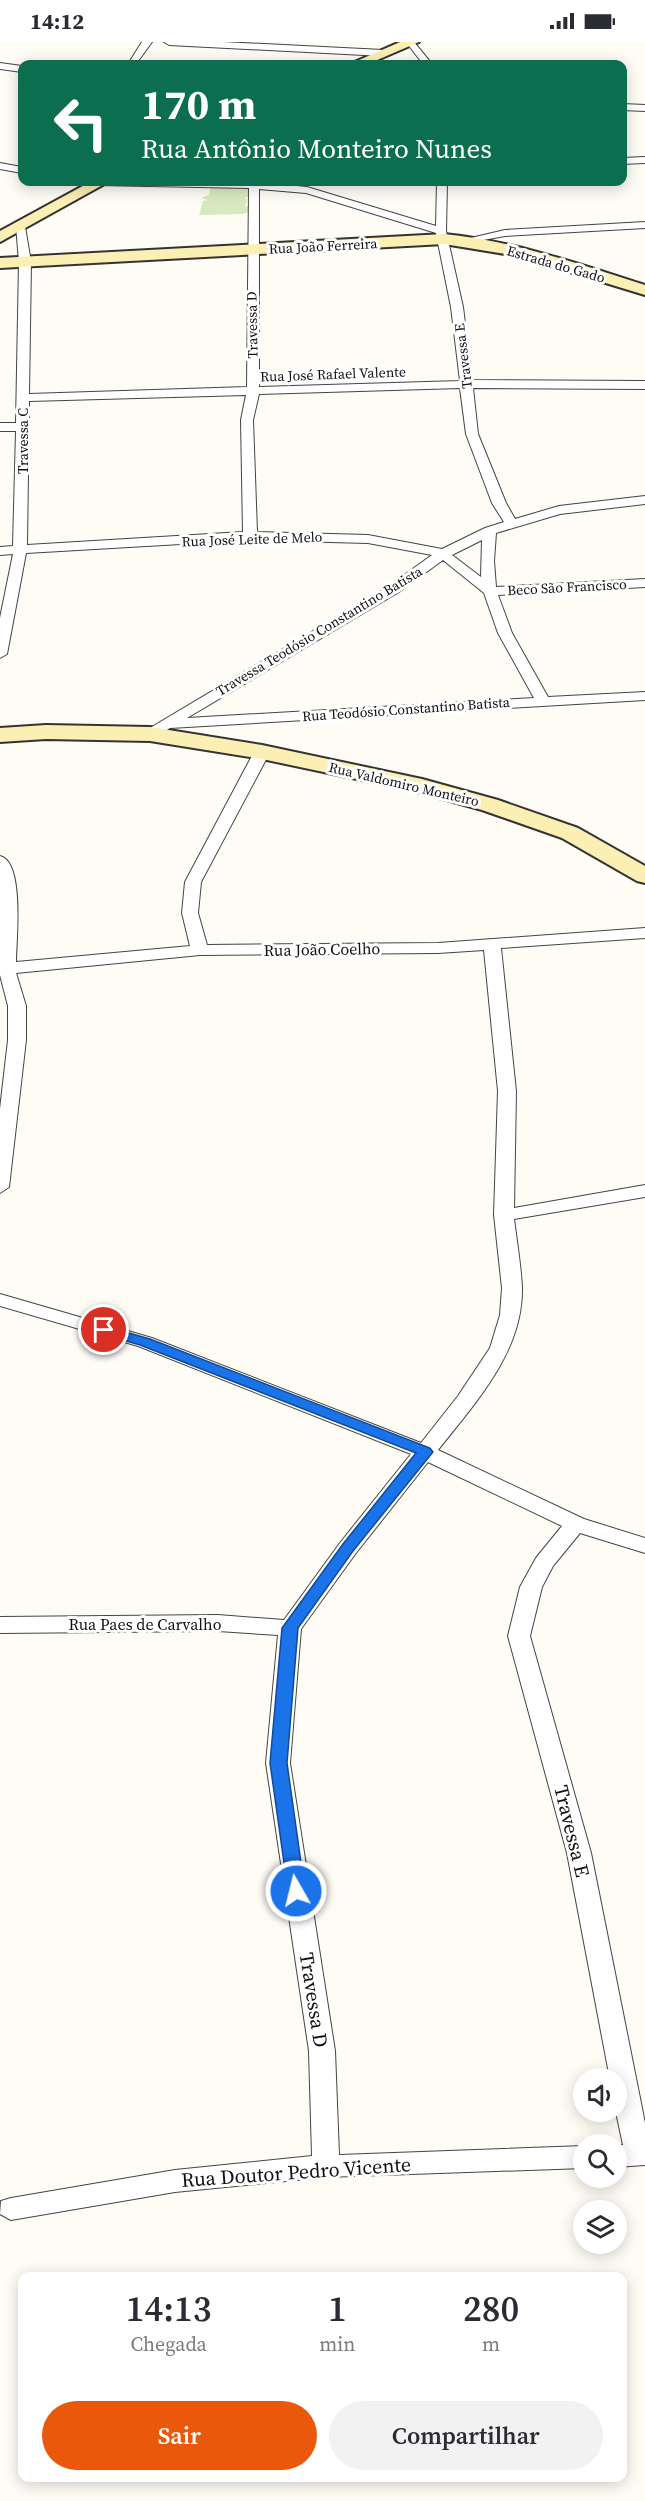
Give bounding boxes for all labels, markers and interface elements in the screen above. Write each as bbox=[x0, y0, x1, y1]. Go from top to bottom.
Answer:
text: 14:12 bbox=[30, 6, 84, 36]
text: 170 m bbox=[141, 75, 256, 133]
icon: left bbox=[42, 84, 120, 162]
text: Rua Antônio Monteiro Nunes bbox=[141, 130, 492, 167]
street label: Rua João Ferreira bbox=[268, 233, 379, 259]
street label: Estrada do Gado bbox=[505, 240, 608, 288]
street label: Travessa D bbox=[241, 291, 263, 359]
street label: Travessa E bbox=[449, 322, 477, 390]
street label: Rua José Rafael Valente bbox=[260, 361, 406, 387]
street label: Travessa C bbox=[13, 408, 33, 474]
street label: Rua José Leite de Melo bbox=[181, 527, 323, 551]
street label: Travessa Teodósio Constantino Batista bbox=[212, 561, 427, 701]
street label: Beco São Francisco bbox=[507, 574, 628, 600]
street label: Rua Teodósio Constantino Batista bbox=[302, 692, 511, 726]
street label: Rua Valdomiro Monteiro bbox=[327, 757, 481, 811]
street label: Rua João Coelho bbox=[264, 937, 381, 961]
pin bbox=[78, 1304, 129, 1355]
icon: arrive bbox=[87, 1313, 120, 1346]
street label: Rua Paes de Carvalho bbox=[68, 1613, 222, 1635]
street label: Travessa E bbox=[547, 1782, 597, 1880]
position arrow bbox=[264, 1859, 328, 1923]
street label: Travessa D bbox=[293, 1950, 335, 2050]
map controls bbox=[573, 2068, 627, 2254]
button: sound bbox=[573, 2068, 627, 2122]
button: search bbox=[573, 2134, 627, 2188]
street label: Rua Doutor Pedro Vicente bbox=[180, 2150, 412, 2194]
button: layers bbox=[573, 2200, 627, 2254]
text: 14:13 bbox=[126, 2284, 211, 2333]
text: 1 bbox=[328, 2284, 347, 2333]
text: 280 bbox=[463, 2284, 519, 2333]
text: Chegada bbox=[130, 2330, 207, 2358]
text: min bbox=[319, 2330, 355, 2358]
text: m bbox=[482, 2330, 500, 2358]
button: Sair bbox=[42, 2401, 317, 2470]
button: Compartilhar bbox=[329, 2401, 603, 2470]

